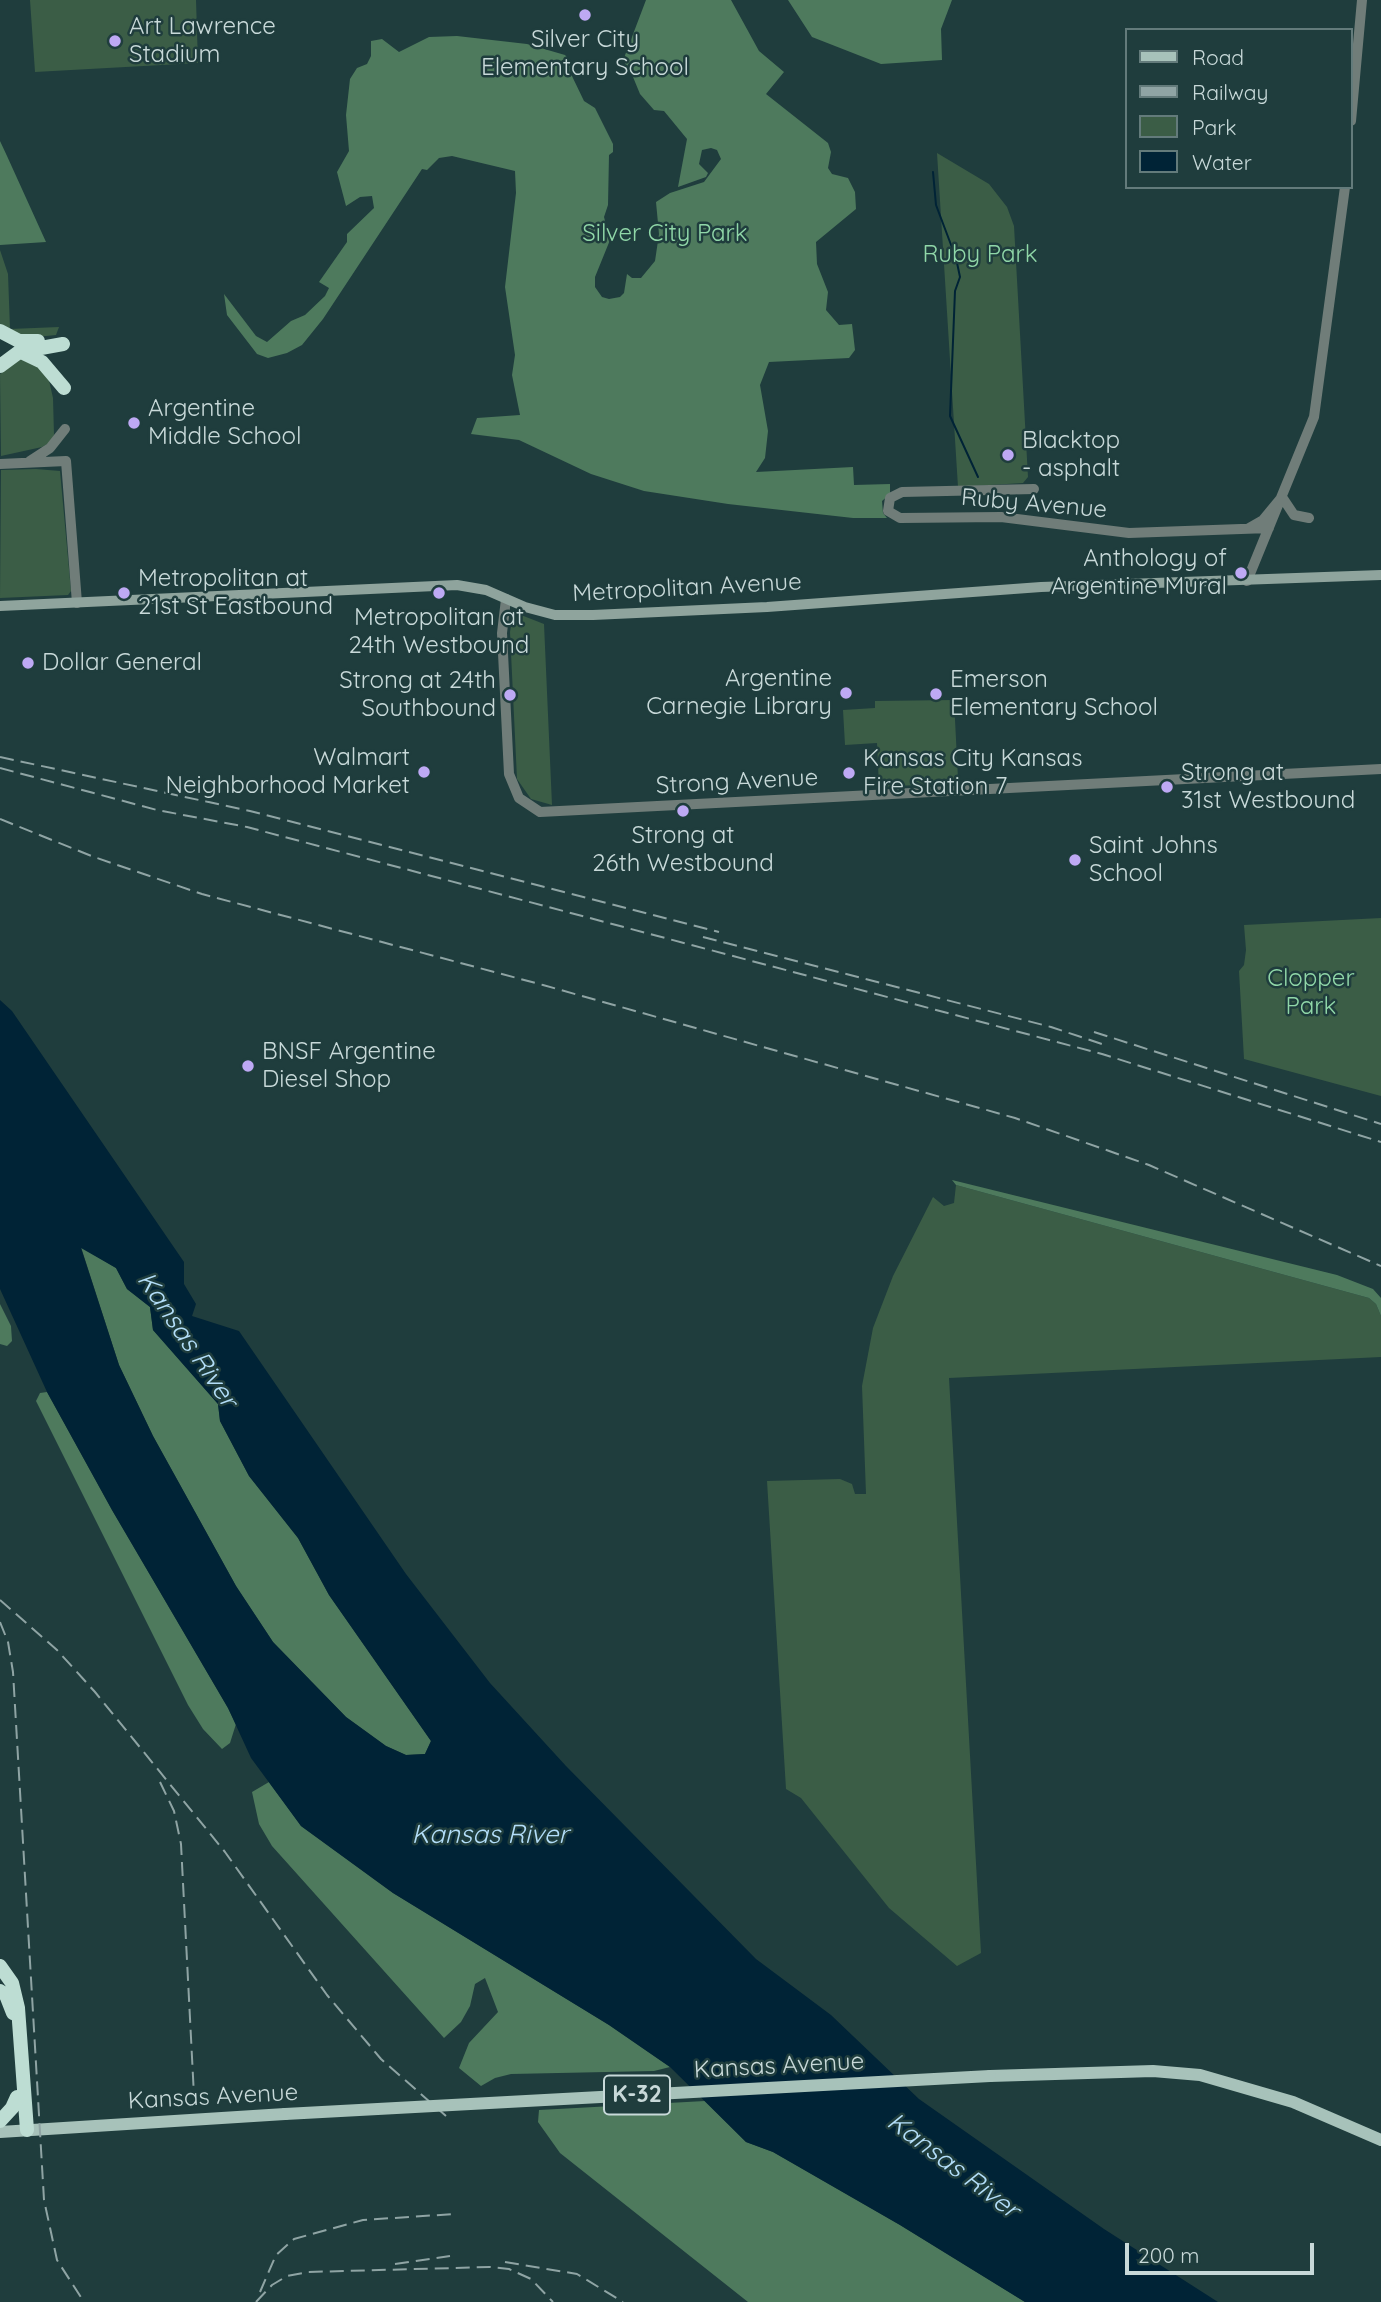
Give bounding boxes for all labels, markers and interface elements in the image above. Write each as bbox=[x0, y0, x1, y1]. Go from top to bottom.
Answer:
marker: Silver City Elementary School bbox=[577, 7, 593, 23]
place label: Art Lawrence Stadium bbox=[129, 13, 276, 69]
place label: Silver City Elementary School bbox=[481, 26, 689, 82]
legend bbox=[1126, 28, 1353, 189]
marker: Art Lawrence Stadium bbox=[107, 33, 123, 49]
text: Road bbox=[1192, 44, 1244, 70]
text: Railway bbox=[1192, 79, 1268, 105]
text: Park bbox=[1192, 114, 1236, 140]
text: Water bbox=[1192, 149, 1252, 175]
park label: Silver City Park bbox=[582, 220, 748, 248]
park label: Ruby Park bbox=[922, 241, 1038, 269]
place label: Argentine Middle School bbox=[148, 395, 302, 451]
marker: Argentine Middle School bbox=[126, 415, 142, 431]
place label: Blacktop - asphalt bbox=[1022, 427, 1120, 483]
marker: Blacktop - asphalt bbox=[1000, 447, 1016, 463]
street label: Ruby Avenue bbox=[960, 483, 1108, 525]
place label: Anthology of Argentine Mural bbox=[1051, 545, 1227, 601]
place label: Metropolitan at 21st St Eastbound bbox=[138, 565, 333, 621]
marker: Anthology of Argentine Mural bbox=[1233, 565, 1249, 581]
street label: Metropolitan Avenue bbox=[572, 568, 802, 608]
marker: Metropolitan at 21st St Eastbound bbox=[116, 585, 132, 601]
marker: Metropolitan at 24th Westbound bbox=[431, 585, 447, 601]
place label: Metropolitan at 24th Westbound bbox=[349, 604, 529, 660]
place label: Dollar General bbox=[42, 649, 202, 677]
marker: Dollar General bbox=[20, 655, 36, 671]
place label: Argentine Carnegie Library bbox=[646, 665, 832, 721]
place label: Emerson Elementary School bbox=[950, 666, 1158, 722]
place label: Strong at 24th Southbound bbox=[339, 667, 496, 723]
marker: Argentine Carnegie Library bbox=[838, 685, 854, 701]
marker: Emerson Elementary School bbox=[928, 686, 944, 702]
marker: Strong at 24th Southbound bbox=[502, 687, 518, 703]
place label: Walmart Neighborhood Market bbox=[166, 744, 410, 800]
place label: Kansas City Kansas Fire Station 7 bbox=[863, 745, 1082, 801]
place label: Strong at 31st Westbound bbox=[1181, 759, 1355, 815]
street label: Strong Avenue bbox=[655, 763, 819, 801]
marker: Walmart Neighborhood Market bbox=[416, 764, 432, 780]
marker: Kansas City Kansas Fire Station 7 bbox=[841, 765, 857, 781]
marker: Strong at 31st Westbound bbox=[1159, 779, 1175, 795]
marker: Strong at 26th Westbound bbox=[675, 803, 691, 819]
place label: Strong at 26th Westbound bbox=[592, 822, 774, 878]
place label: Saint Johns School bbox=[1089, 832, 1218, 888]
marker: Saint Johns School bbox=[1067, 852, 1083, 868]
park label: Clopper Park bbox=[1267, 965, 1355, 1021]
place label: BNSF Argentine Diesel Shop bbox=[262, 1038, 436, 1094]
marker: BNSF Argentine Diesel Shop bbox=[240, 1058, 256, 1074]
water label: Kansas River bbox=[130, 1266, 244, 1414]
water label: Kansas River bbox=[411, 1819, 569, 1851]
street label: Kansas Avenue bbox=[693, 2047, 865, 2085]
road number: K-32 bbox=[604, 2076, 670, 2114]
street label: Kansas Avenue bbox=[127, 2078, 299, 2116]
water label: Kansas River bbox=[881, 2106, 1025, 2226]
scale bar bbox=[1129, 2228, 1318, 2272]
text: 200 m bbox=[1138, 2242, 1200, 2268]

